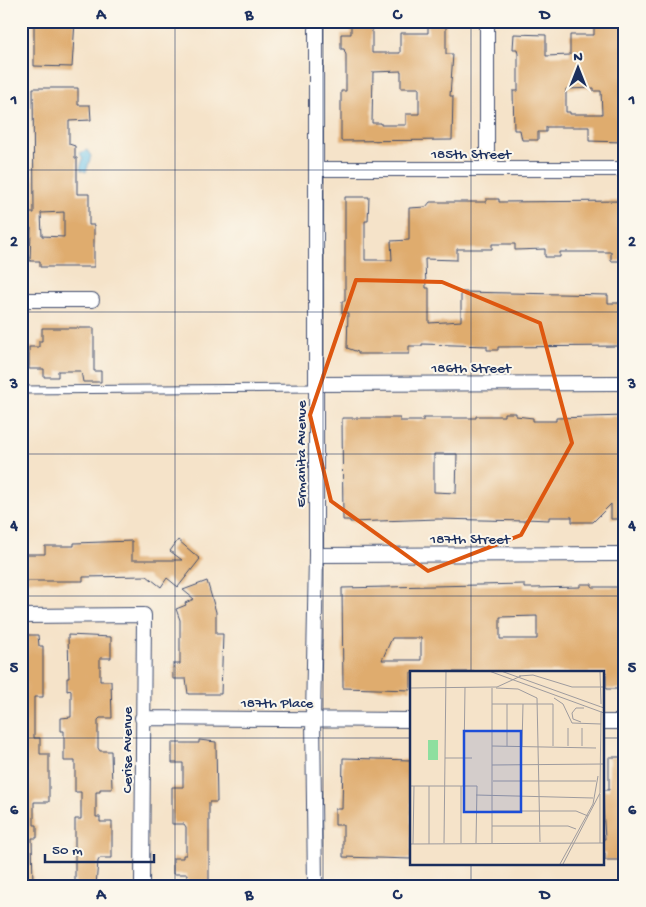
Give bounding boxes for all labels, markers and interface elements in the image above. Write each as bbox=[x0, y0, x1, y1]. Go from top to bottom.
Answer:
text: A bbox=[95, 7, 107, 26]
text: B bbox=[244, 7, 254, 26]
text: C bbox=[392, 7, 403, 26]
text: D bbox=[538, 7, 551, 26]
north arrow bbox=[554, 42, 604, 92]
text: N bbox=[573, 49, 583, 66]
text: 1 bbox=[10, 92, 17, 111]
text: 1 bbox=[628, 92, 635, 111]
street label: 185th Street bbox=[430, 146, 513, 164]
text: 2 bbox=[10, 234, 18, 253]
text: 2 bbox=[628, 234, 636, 253]
street label: 186th Street bbox=[430, 360, 513, 378]
text: 3 bbox=[9, 376, 18, 395]
text: 3 bbox=[627, 376, 636, 395]
street label: Ermanita Avenue bbox=[293, 400, 311, 508]
text: 4 bbox=[9, 518, 18, 537]
text: 4 bbox=[627, 518, 636, 537]
street label: 187th Street bbox=[429, 531, 512, 549]
text: 5 bbox=[10, 660, 19, 679]
text: 5 bbox=[628, 660, 637, 679]
inset map bbox=[410, 671, 604, 864]
street label: 187th Place bbox=[240, 695, 314, 713]
street label: Cerise Avenue bbox=[119, 707, 137, 793]
text: 6 bbox=[10, 802, 19, 821]
text: 6 bbox=[628, 802, 637, 821]
scale bar bbox=[45, 832, 154, 864]
text: 50 m bbox=[52, 842, 83, 860]
text: A bbox=[95, 887, 107, 906]
text: B bbox=[244, 887, 254, 906]
text: C bbox=[392, 887, 403, 906]
text: D bbox=[538, 887, 551, 906]

